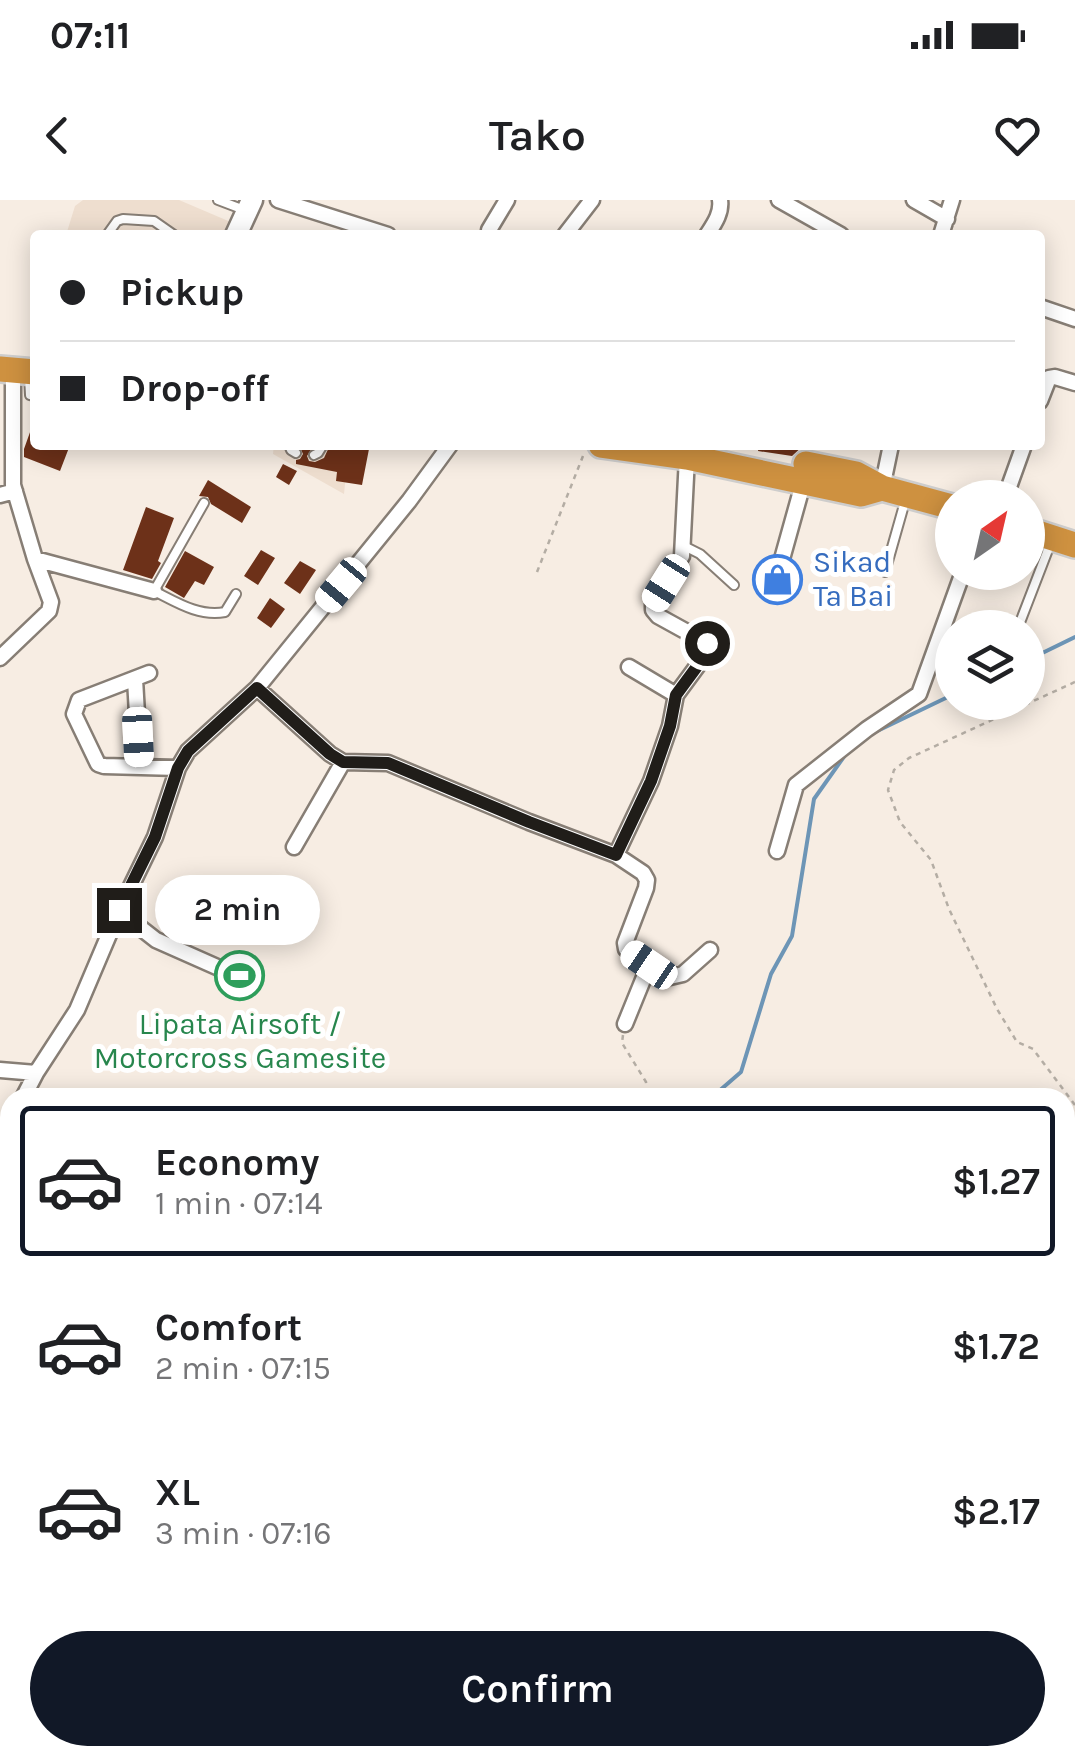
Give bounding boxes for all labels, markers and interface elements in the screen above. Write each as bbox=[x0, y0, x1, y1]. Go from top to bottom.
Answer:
text: 07:11 bbox=[50, 13, 130, 58]
icon: back bbox=[30, 108, 85, 163]
icon: heart bbox=[990, 108, 1045, 163]
text: Tako bbox=[489, 109, 586, 161]
text: Pickup bbox=[120, 270, 244, 315]
text: Drop-off bbox=[120, 366, 269, 411]
north arrow bbox=[935, 480, 1045, 590]
map controls bbox=[935, 480, 1045, 720]
place label: Sikad Ta Bai bbox=[813, 544, 893, 614]
car bbox=[637, 550, 695, 616]
car bbox=[310, 552, 372, 618]
shop icon: Sikad Ta Bai bbox=[752, 553, 804, 605]
button: layers bbox=[935, 610, 1045, 720]
route start bbox=[685, 621, 730, 666]
car bbox=[121, 706, 155, 768]
callout: 2 min bbox=[154, 875, 319, 945]
route end bbox=[97, 888, 142, 933]
text: 2 min bbox=[194, 891, 281, 928]
car bbox=[616, 936, 682, 994]
sports icon: Lipata Airsoft / Motorcross Gamesite bbox=[214, 949, 266, 1001]
place label: Lipata Airsoft / Motorcross Gamesite bbox=[94, 1006, 386, 1076]
icon: car bbox=[35, 1136, 125, 1226]
text: Economy bbox=[155, 1140, 319, 1185]
text: $1.27 bbox=[952, 1159, 1040, 1204]
text: 1 min · 07:14 bbox=[155, 1185, 323, 1222]
icon: car bbox=[35, 1301, 125, 1391]
text: Comfort bbox=[155, 1305, 302, 1350]
text: $1.72 bbox=[952, 1324, 1040, 1369]
text: 2 min · 07:15 bbox=[155, 1350, 331, 1387]
icon: car bbox=[35, 1466, 125, 1556]
text: XL bbox=[155, 1470, 200, 1515]
text: $2.17 bbox=[952, 1489, 1040, 1534]
text: 3 min · 07:16 bbox=[155, 1515, 331, 1552]
button: Confirm bbox=[30, 1631, 1045, 1746]

